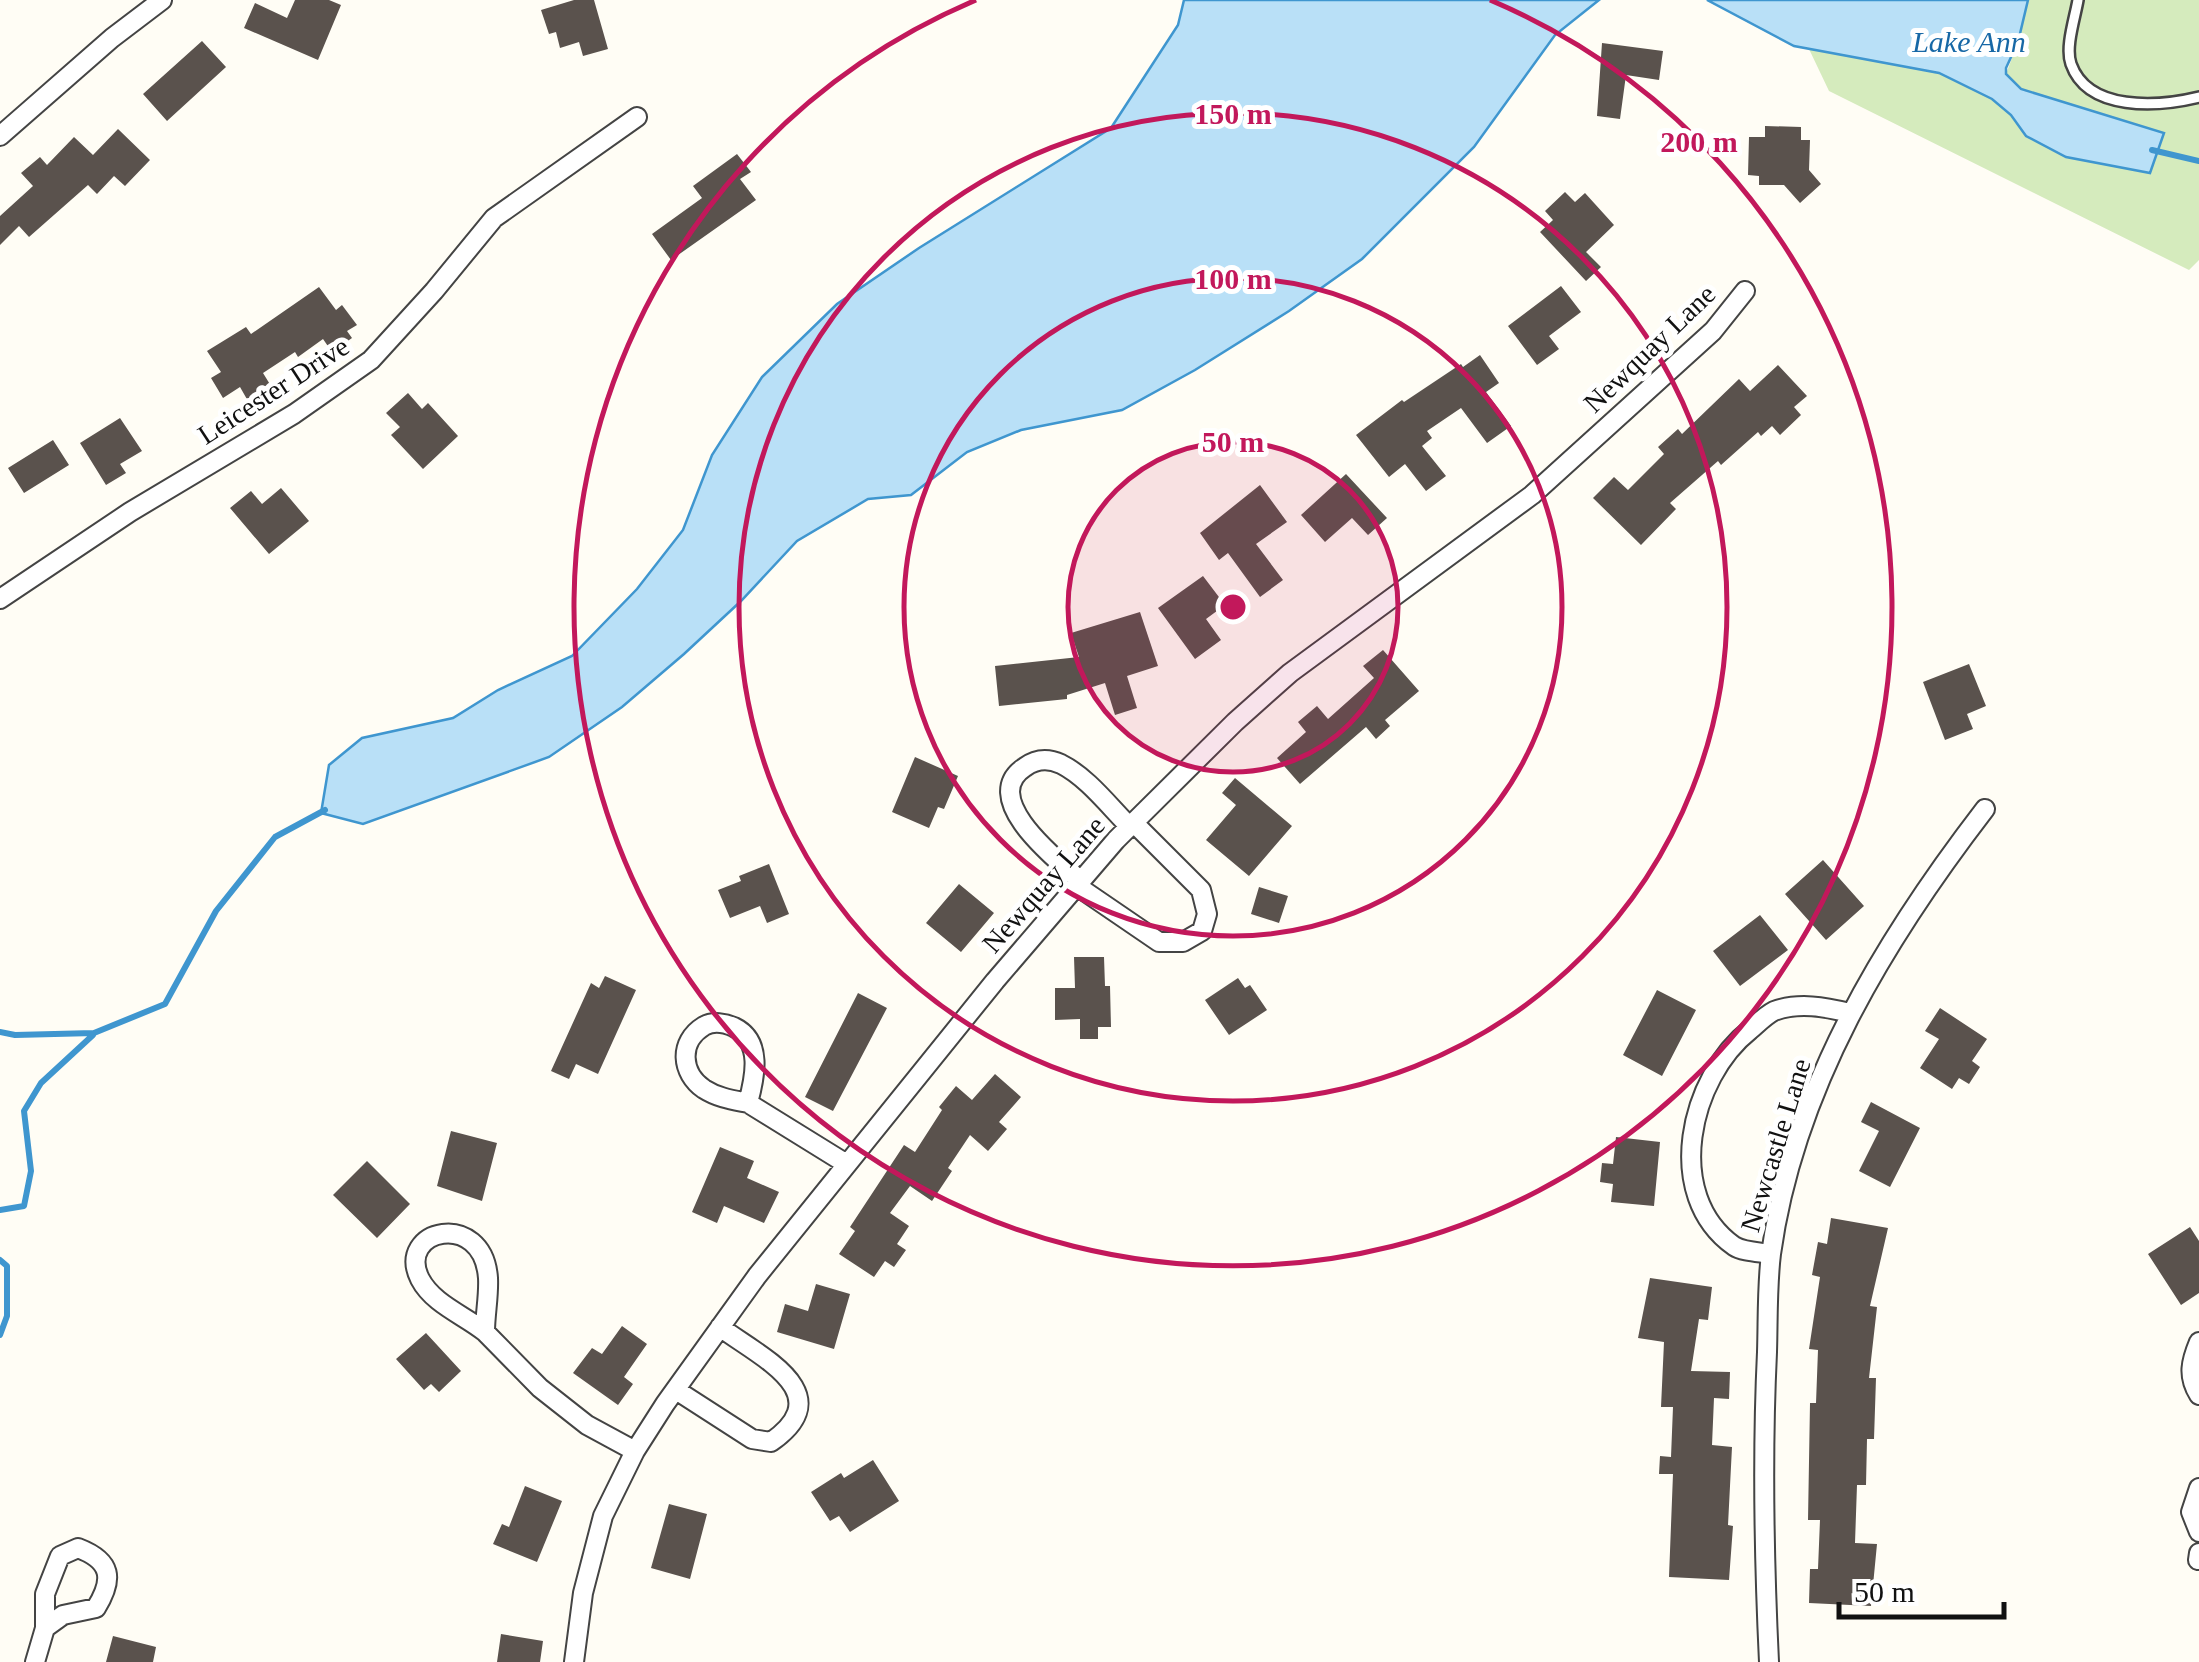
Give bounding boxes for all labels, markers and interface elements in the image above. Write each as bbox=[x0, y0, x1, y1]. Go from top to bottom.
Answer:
water label: Lake Ann bbox=[1911, 25, 2026, 58]
text: 150 m bbox=[1194, 97, 1272, 130]
text: 200 m bbox=[1660, 125, 1738, 158]
text: 100 m bbox=[1194, 262, 1272, 295]
street label: Newquay Lane bbox=[1577, 278, 1721, 419]
street label: Leicester Drive bbox=[192, 330, 354, 451]
text: 50 m bbox=[1202, 425, 1264, 458]
centre of rings bbox=[1215, 589, 1251, 625]
street label: Newquay Lane bbox=[976, 810, 1111, 959]
street label: Newcastle Lane bbox=[1734, 1055, 1817, 1236]
scale bar bbox=[1839, 1557, 2004, 1619]
text: 50 m bbox=[1854, 1575, 1915, 1608]

